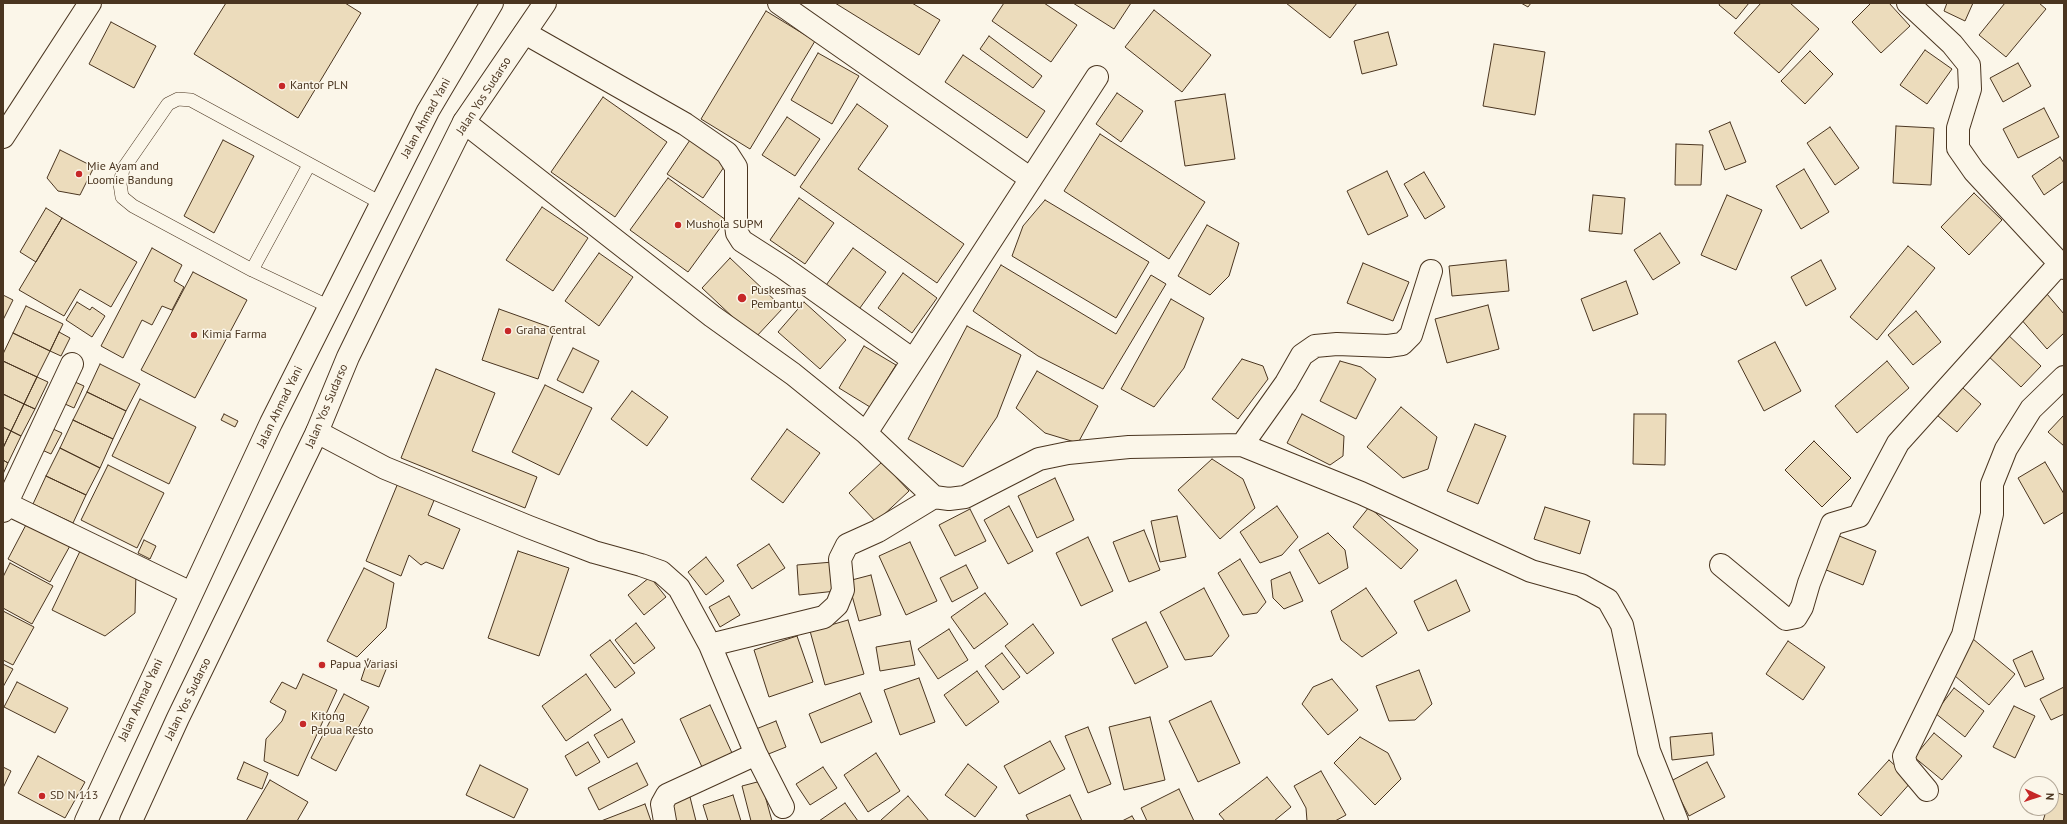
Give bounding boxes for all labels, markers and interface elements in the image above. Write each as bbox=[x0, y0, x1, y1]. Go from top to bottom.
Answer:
street label: Jalan Yos Sudarso bbox=[453, 54, 515, 138]
street label: Jalan Ahmad Yani bbox=[398, 76, 454, 160]
place label: Kantor PLN bbox=[290, 79, 348, 93]
marker: Kantor PLN bbox=[277, 81, 287, 91]
place label: Mie Ayam and Loomie Bandung bbox=[87, 160, 173, 188]
marker: Mie Ayam and Loomie Bandung bbox=[74, 169, 84, 179]
place label: Mushola SUPM bbox=[686, 218, 763, 232]
marker: Mushola SUPM bbox=[673, 220, 683, 230]
place label: Puskesmas Pembantu bbox=[751, 284, 806, 312]
marker: Puskesmas Pembantu bbox=[736, 292, 748, 304]
place label: Graha Central bbox=[516, 324, 586, 338]
marker: Graha Central bbox=[503, 326, 513, 336]
place label: Kimia Farma bbox=[202, 328, 267, 342]
marker: Kimia Farma bbox=[189, 330, 199, 340]
street label: Jalan Yos Sudarso bbox=[303, 362, 351, 450]
street label: Jalan Ahmad Yani bbox=[254, 364, 306, 450]
street label: Jalan Yos Sudarso bbox=[162, 655, 214, 743]
street label: Jalan Ahmad Yani bbox=[116, 657, 166, 743]
place label: Papua Variasi bbox=[330, 658, 398, 672]
marker: Papua Variasi bbox=[317, 660, 327, 670]
place label: Kitong Papua Resto bbox=[311, 710, 373, 738]
marker: Kitong Papua Resto bbox=[298, 719, 308, 729]
north arrow bbox=[2019, 776, 2059, 816]
place label: SD N 113 bbox=[50, 789, 98, 803]
marker: SD N 113 bbox=[37, 791, 47, 801]
text: N bbox=[2043, 793, 2057, 801]

